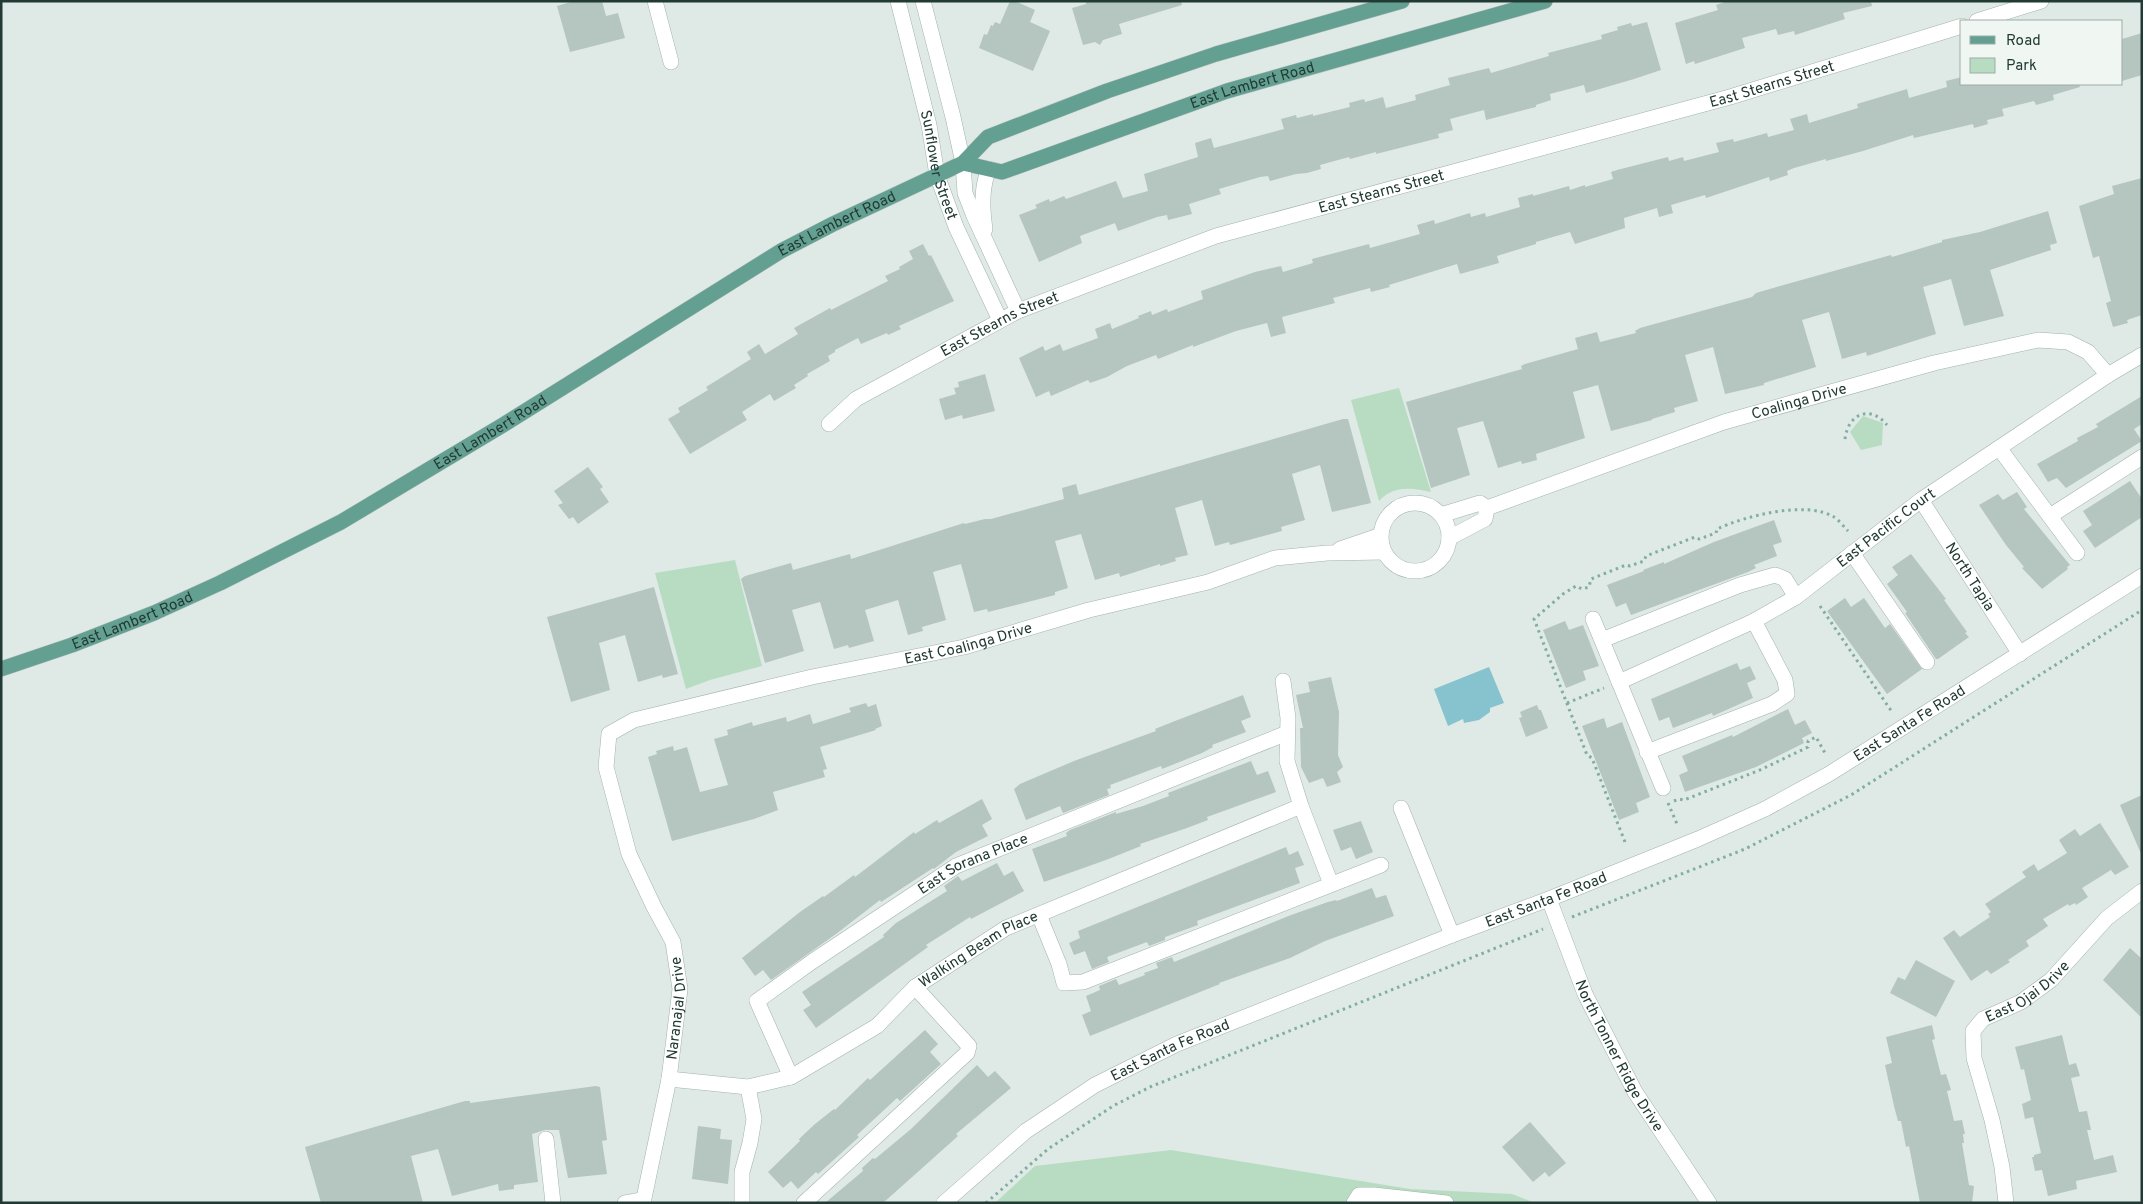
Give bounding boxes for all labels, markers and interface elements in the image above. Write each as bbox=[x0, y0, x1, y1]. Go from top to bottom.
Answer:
legend bbox=[1960, 20, 2123, 85]
text: Road bbox=[2006, 32, 2041, 51]
text: Park bbox=[2006, 57, 2037, 76]
street label: East Stearns Street bbox=[1708, 58, 1837, 113]
street label: East Lambert Road bbox=[1188, 59, 1317, 114]
street label: Sunflower Street bbox=[915, 108, 961, 223]
street label: East Stearns Street bbox=[1317, 167, 1447, 219]
street label: East Lambert Road bbox=[775, 188, 899, 262]
street label: East Stearns Street bbox=[938, 288, 1062, 362]
street label: Coalinga Drive bbox=[1750, 380, 1849, 425]
street label: East Lambert Road bbox=[431, 392, 551, 475]
street label: East Pacific Court bbox=[1833, 485, 1940, 573]
street label: North Tapia bbox=[1940, 539, 1998, 615]
street label: East Lambert Road bbox=[70, 589, 196, 655]
street label: East Coalinga Drive bbox=[903, 619, 1035, 670]
street label: East Santa Fe Road bbox=[1851, 682, 1970, 767]
street label: East Sorana Place bbox=[915, 830, 1031, 900]
street label: East Santa Fe Road bbox=[1483, 869, 1610, 933]
street label: Walking Beam Place bbox=[916, 908, 1041, 993]
street label: Naranajal Drive bbox=[663, 955, 691, 1061]
street label: East Ojai Drive bbox=[1983, 958, 2075, 1028]
street label: North Tonner Ridge Drive bbox=[1570, 977, 1667, 1136]
street label: East Santa Fe Road bbox=[1108, 1016, 1233, 1087]

